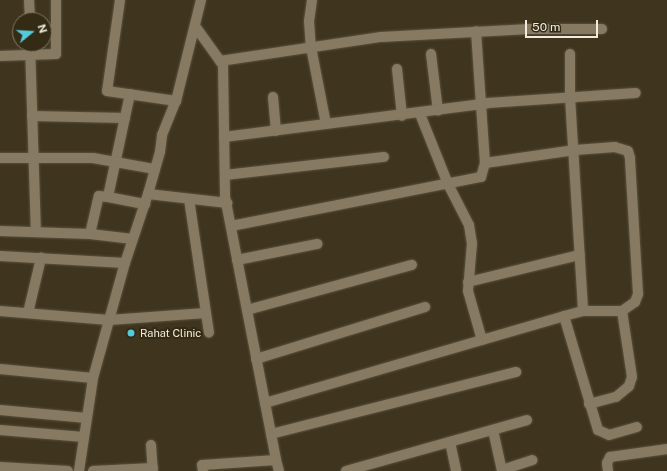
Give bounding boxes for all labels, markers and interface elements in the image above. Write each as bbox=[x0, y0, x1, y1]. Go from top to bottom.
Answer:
north arrow bbox=[12, 12, 52, 52]
scale bar bbox=[527, 12, 600, 38]
text: 50 m bbox=[532, 20, 560, 34]
text: N bbox=[35, 23, 49, 35]
place label: Rahat Clinic bbox=[140, 326, 201, 340]
marker: Rahat Clinic bbox=[125, 327, 137, 339]

